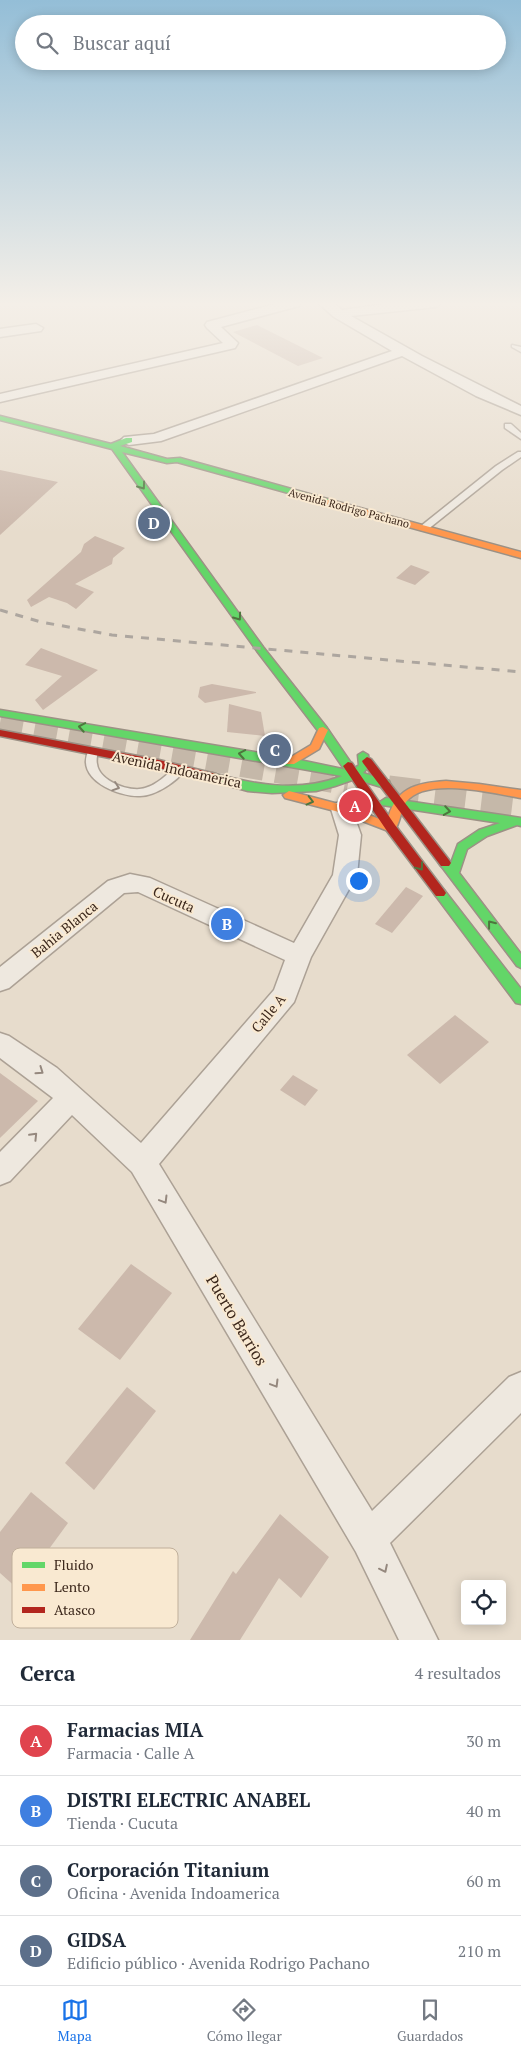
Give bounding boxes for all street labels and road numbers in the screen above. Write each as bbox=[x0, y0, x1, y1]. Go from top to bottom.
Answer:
street label: Avenida Rodrigo Pachano bbox=[287, 485, 411, 531]
street label: Avenida Indoamerica bbox=[111, 746, 243, 792]
street label: Cucuta bbox=[150, 881, 198, 917]
street label: Bahia Blanca bbox=[27, 896, 101, 962]
street label: Calle A bbox=[247, 989, 290, 1036]
street label: Puerto Barrios bbox=[201, 1270, 273, 1370]

